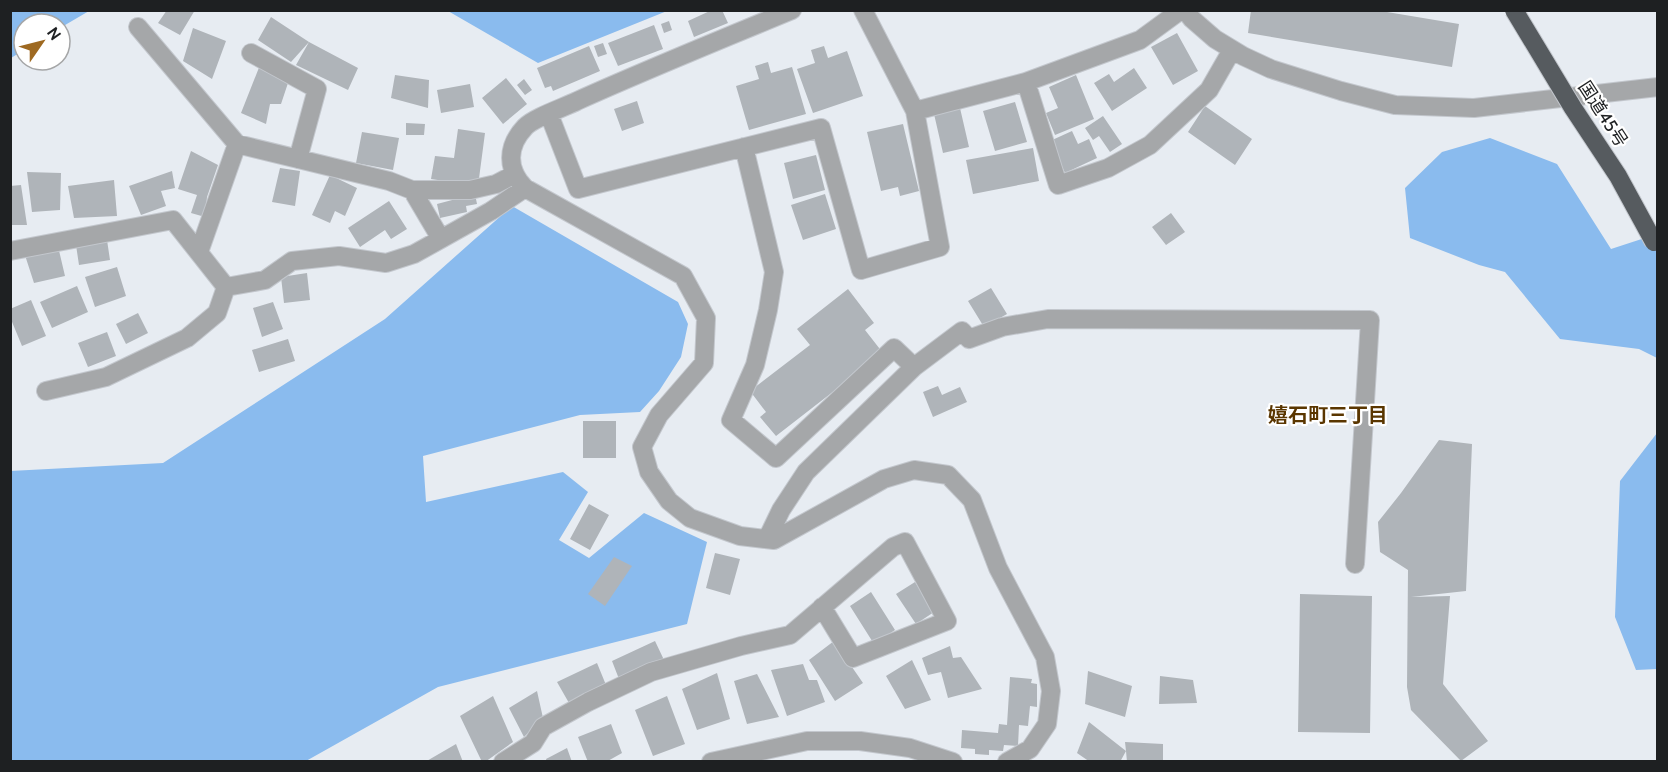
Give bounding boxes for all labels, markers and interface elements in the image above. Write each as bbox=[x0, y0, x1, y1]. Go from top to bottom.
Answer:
north arrow bbox=[12, 12, 72, 72]
text: N bbox=[43, 24, 65, 44]
street label: 国道45号 bbox=[1574, 77, 1632, 151]
district label: 嬉石町三丁目 bbox=[1268, 403, 1388, 427]

